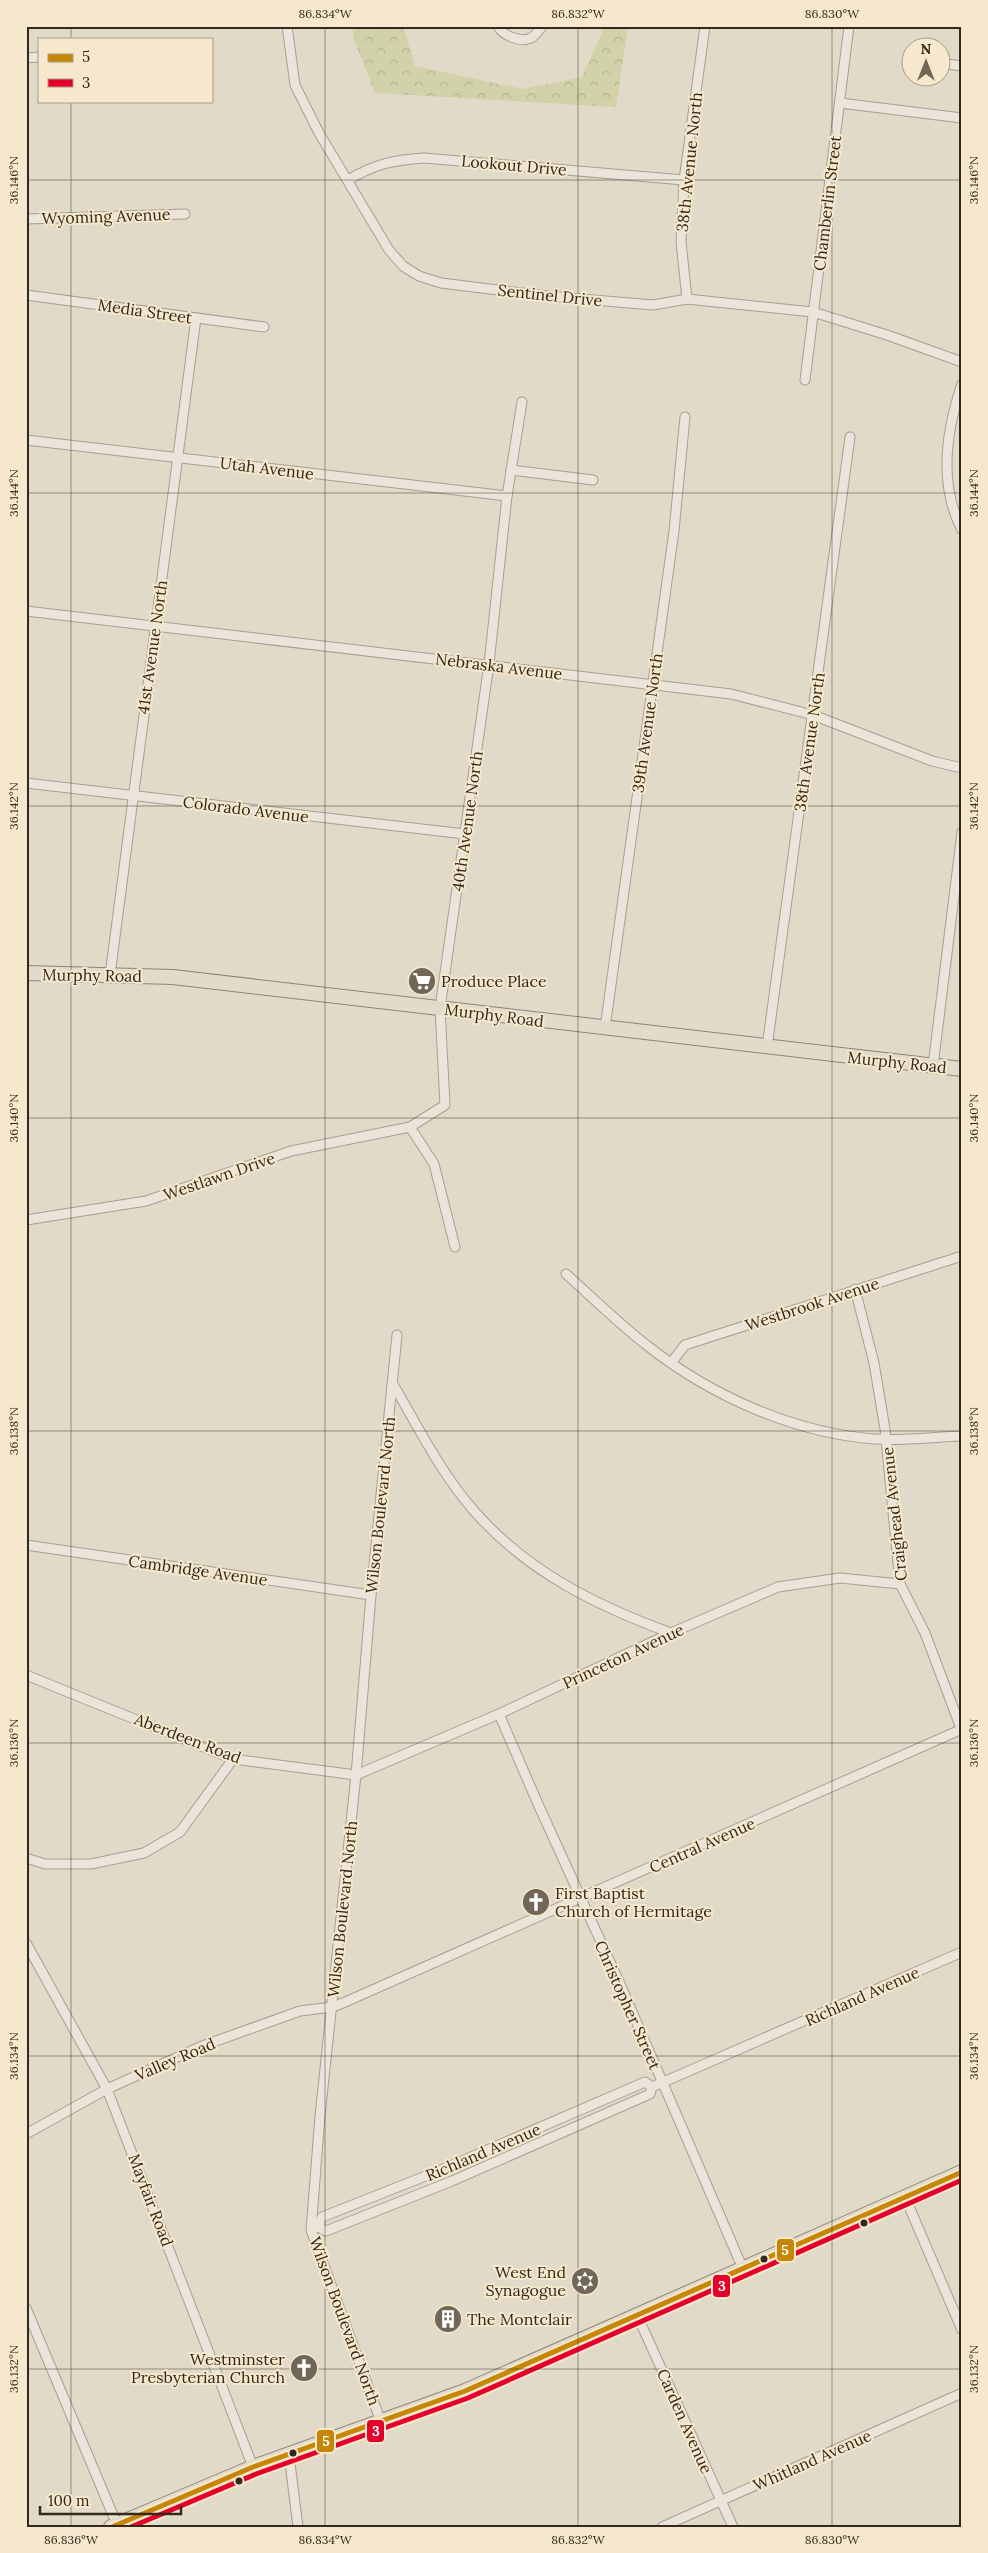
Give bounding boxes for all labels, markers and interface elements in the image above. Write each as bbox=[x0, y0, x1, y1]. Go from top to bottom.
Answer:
text: 86.834°W bbox=[298, 6, 353, 21]
text: 86.832°W bbox=[551, 6, 606, 21]
text: 86.830°W bbox=[805, 6, 860, 21]
legend bbox=[38, 38, 212, 102]
north arrow bbox=[900, 38, 950, 88]
text: N bbox=[921, 40, 932, 58]
text: 5 bbox=[82, 47, 90, 66]
text: 3 bbox=[82, 73, 90, 92]
street label: 38th Avenue North bbox=[672, 91, 706, 233]
street label: Chamberlin Street bbox=[809, 133, 845, 272]
street label: Lookout Drive bbox=[460, 150, 568, 180]
text: 36.146°N bbox=[6, 156, 21, 204]
text: 36.146°N bbox=[966, 156, 981, 204]
street label: Wyoming Avenue bbox=[41, 204, 171, 228]
street label: Sentinel Drive bbox=[497, 280, 604, 310]
street label: Media Street bbox=[97, 294, 194, 328]
street label: Utah Avenue bbox=[219, 452, 315, 484]
text: 36.144°N bbox=[6, 469, 21, 517]
text: 36.144°N bbox=[966, 469, 981, 517]
street label: 41st Avenue North bbox=[133, 578, 171, 715]
street label: Nebraska Avenue bbox=[434, 648, 564, 684]
street label: 39th Avenue North bbox=[627, 651, 667, 794]
street label: 38th Avenue North bbox=[789, 671, 829, 813]
street label: 40th Avenue North bbox=[447, 749, 487, 892]
text: 36.142°N bbox=[6, 782, 21, 830]
text: 36.142°N bbox=[966, 782, 981, 830]
street label: Colorado Avenue bbox=[182, 791, 310, 827]
street label: Murphy Road bbox=[42, 964, 143, 986]
supermarket icon: Produce Place bbox=[407, 966, 437, 996]
place label: Produce Place bbox=[441, 971, 547, 991]
street label: Murphy Road bbox=[443, 999, 545, 1031]
street label: Murphy Road bbox=[846, 1047, 948, 1077]
text: 36.140°N bbox=[6, 1094, 21, 1142]
text: 36.140°N bbox=[966, 1094, 981, 1142]
street label: Westlawn Drive bbox=[161, 1147, 278, 1204]
street label: Westbrook Avenue bbox=[743, 1273, 882, 1335]
text: 36.138°N bbox=[6, 1407, 21, 1455]
text: 36.138°N bbox=[966, 1407, 981, 1455]
street label: Wilson Boulevard North bbox=[361, 1415, 399, 1595]
street label: Craighead Avenue bbox=[877, 1446, 911, 1582]
street label: Cambridge Avenue bbox=[127, 1550, 269, 1590]
street label: Princeton Avenue bbox=[559, 1619, 687, 1693]
street label: Aberdeen Road bbox=[131, 1708, 245, 1768]
text: 36.136°N bbox=[6, 1719, 21, 1767]
text: 36.136°N bbox=[966, 1719, 981, 1767]
street label: Central Avenue bbox=[646, 1813, 758, 1877]
street label: Wilson Boulevard North bbox=[323, 1819, 361, 1999]
place label: First Baptist Church of Hermitage bbox=[555, 1883, 712, 1921]
church icon: First Baptist Church of Hermitage bbox=[521, 1887, 551, 1917]
street label: Christopher Street bbox=[591, 1937, 666, 2073]
street label: Richland Avenue bbox=[802, 1962, 923, 2030]
text: 36.134°N bbox=[6, 2032, 21, 2080]
text: 36.134°N bbox=[966, 2032, 981, 2080]
street label: Valley Road bbox=[131, 2033, 219, 2085]
street label: Richland Avenue bbox=[422, 2119, 544, 2185]
street label: Mayfair Road bbox=[124, 2151, 178, 2250]
unlabelled marker bbox=[859, 2218, 869, 2228]
street label: Wilson Boulevard North bbox=[305, 2234, 385, 2408]
line badge: 5 bbox=[776, 2238, 795, 2262]
text: 5 bbox=[781, 2241, 789, 2259]
unlabelled marker bbox=[759, 2254, 769, 2264]
place label: West End Synagogue bbox=[485, 2262, 566, 2300]
synagogue icon: West End Synagogue bbox=[570, 2266, 600, 2296]
line badge: 3 bbox=[712, 2274, 731, 2298]
text: 3 bbox=[718, 2277, 726, 2295]
building icon: The Montclair bbox=[433, 2304, 463, 2334]
place label: The Montclair bbox=[467, 2309, 572, 2329]
text: 36.132°N bbox=[6, 2345, 21, 2393]
text: 36.132°N bbox=[966, 2345, 981, 2393]
place label: Westminster Presbyterian Church bbox=[131, 2349, 285, 2387]
church icon: Westminster Presbyterian Church bbox=[289, 2353, 319, 2383]
street label: Carden Avenue bbox=[653, 2365, 717, 2477]
line badge: 3 bbox=[366, 2419, 385, 2443]
text: 3 bbox=[372, 2422, 380, 2440]
street label: Whitland Avenue bbox=[750, 2425, 874, 2495]
line badge: 5 bbox=[316, 2429, 335, 2453]
text: 5 bbox=[322, 2432, 330, 2450]
unlabelled marker bbox=[288, 2448, 298, 2458]
unlabelled marker bbox=[234, 2476, 244, 2486]
scale bar bbox=[40, 2483, 181, 2515]
text: 100 m bbox=[48, 2491, 89, 2510]
text: 86.836°W bbox=[44, 2532, 99, 2547]
text: 86.834°W bbox=[298, 2532, 353, 2547]
text: 86.832°W bbox=[551, 2532, 606, 2547]
text: 86.830°W bbox=[805, 2532, 860, 2547]

